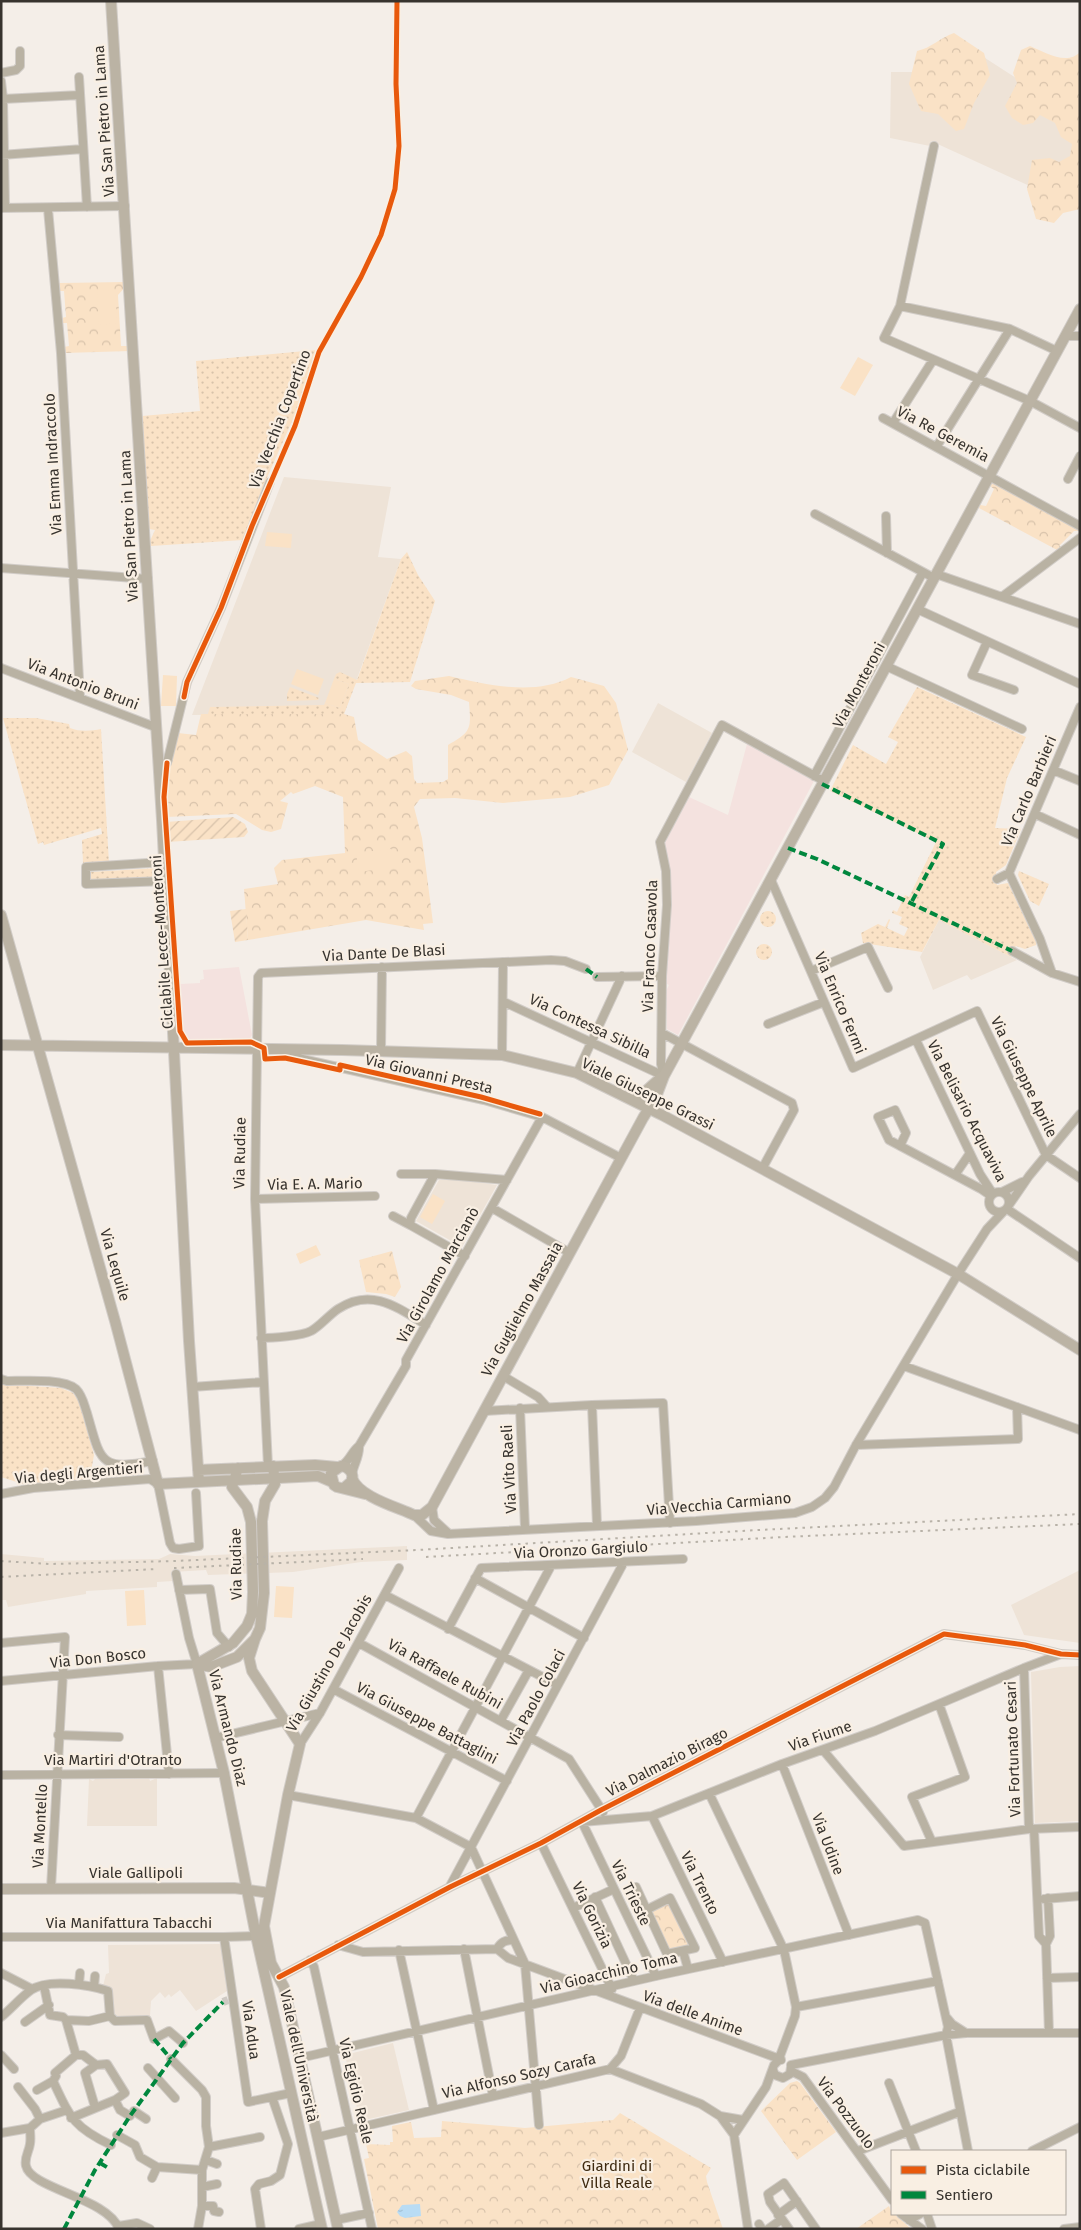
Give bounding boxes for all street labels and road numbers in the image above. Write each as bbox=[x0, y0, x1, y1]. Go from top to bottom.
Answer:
street label: Via San Pietro in Lama bbox=[90, 45, 118, 197]
street label: Via Vecchia Copertino bbox=[245, 347, 315, 491]
street label: Via Emma Indraccolo bbox=[40, 393, 66, 535]
street label: Via Re Geremia bbox=[894, 402, 992, 466]
street label: Via San Pietro in Lama bbox=[116, 450, 142, 602]
street label: Via Monteroni bbox=[829, 639, 889, 731]
street label: Via Antonio Bruni bbox=[24, 654, 142, 714]
street label: Via Carlo Barbieri bbox=[998, 733, 1060, 849]
street label: Ciclabile Lecce-Monteroni bbox=[147, 854, 177, 1030]
street label: Via Franco Casavola bbox=[639, 879, 661, 1013]
street label: Via Dante De Blasi bbox=[322, 941, 446, 965]
street label: Via Enrico Fermi bbox=[810, 949, 870, 1057]
street label: Via Contessa Sibilla bbox=[526, 990, 654, 1062]
street label: Via Giuseppe Aprile bbox=[987, 1014, 1061, 1140]
street label: Via Belisario Acquaviva bbox=[923, 1037, 1011, 1185]
street label: Via Giovanni Presta bbox=[363, 1051, 495, 1097]
street label: Viale Giuseppe Grassi bbox=[579, 1054, 717, 1134]
street label: Via Rudiae bbox=[230, 1117, 250, 1189]
street label: Via E. A. Mario bbox=[267, 1174, 363, 1194]
street label: Via Girolamo Marcianò bbox=[393, 1204, 483, 1346]
street label: Via Lequile bbox=[96, 1227, 134, 1303]
street label: Via Guglielmo Massaia bbox=[477, 1238, 567, 1380]
street label: Via Vito Raeli bbox=[498, 1424, 520, 1514]
street label: Via degli Argentieri bbox=[14, 1458, 144, 1488]
street label: Via Vecchia Carmiano bbox=[646, 1489, 792, 1519]
street label: Via Rudiae bbox=[226, 1528, 246, 1600]
street label: Via Oronzo Gargiulo bbox=[514, 1538, 648, 1562]
street label: Via Giustino De Jacobis bbox=[282, 1591, 376, 1735]
street label: Via Raffaele Rubini bbox=[385, 1635, 505, 1713]
street label: Via Don Bosco bbox=[49, 1644, 147, 1672]
street label: Via Paolo Colaci bbox=[503, 1646, 569, 1750]
street label: Via Armando Diaz bbox=[205, 1668, 251, 1788]
street label: Via Giuseppe Battaglini bbox=[353, 1678, 501, 1768]
street label: Via Fortunato Cesari bbox=[1002, 1681, 1024, 1817]
street label: Via Fiume bbox=[786, 1717, 854, 1755]
street label: Via Dalmazio Birago bbox=[603, 1724, 731, 1800]
street label: Via Martiri d'Otranto bbox=[44, 1751, 182, 1769]
street label: Via Montello bbox=[29, 1783, 51, 1869]
street label: Via Udine bbox=[808, 1811, 848, 1877]
street label: Via Trento bbox=[677, 1848, 723, 1918]
street label: Via Trieste bbox=[607, 1857, 655, 1929]
street label: Viale Gallipoli bbox=[89, 1864, 183, 1882]
street label: Via Gorizia bbox=[568, 1879, 616, 1951]
street label: Via Manifattura Tabacchi bbox=[46, 1914, 212, 1932]
street label: Via Gioacchino Toma bbox=[539, 1948, 679, 1998]
street label: Via delle Anime bbox=[640, 1987, 746, 2039]
street label: Viale dell'Università bbox=[276, 1988, 322, 2124]
street label: Via Adua bbox=[238, 1999, 264, 2061]
street label: Via Egidio Reale bbox=[335, 2036, 377, 2146]
street label: Via Alfonso Sozy Carafa bbox=[440, 2050, 598, 2102]
street label: Via Pozzuolo bbox=[813, 2074, 879, 2152]

